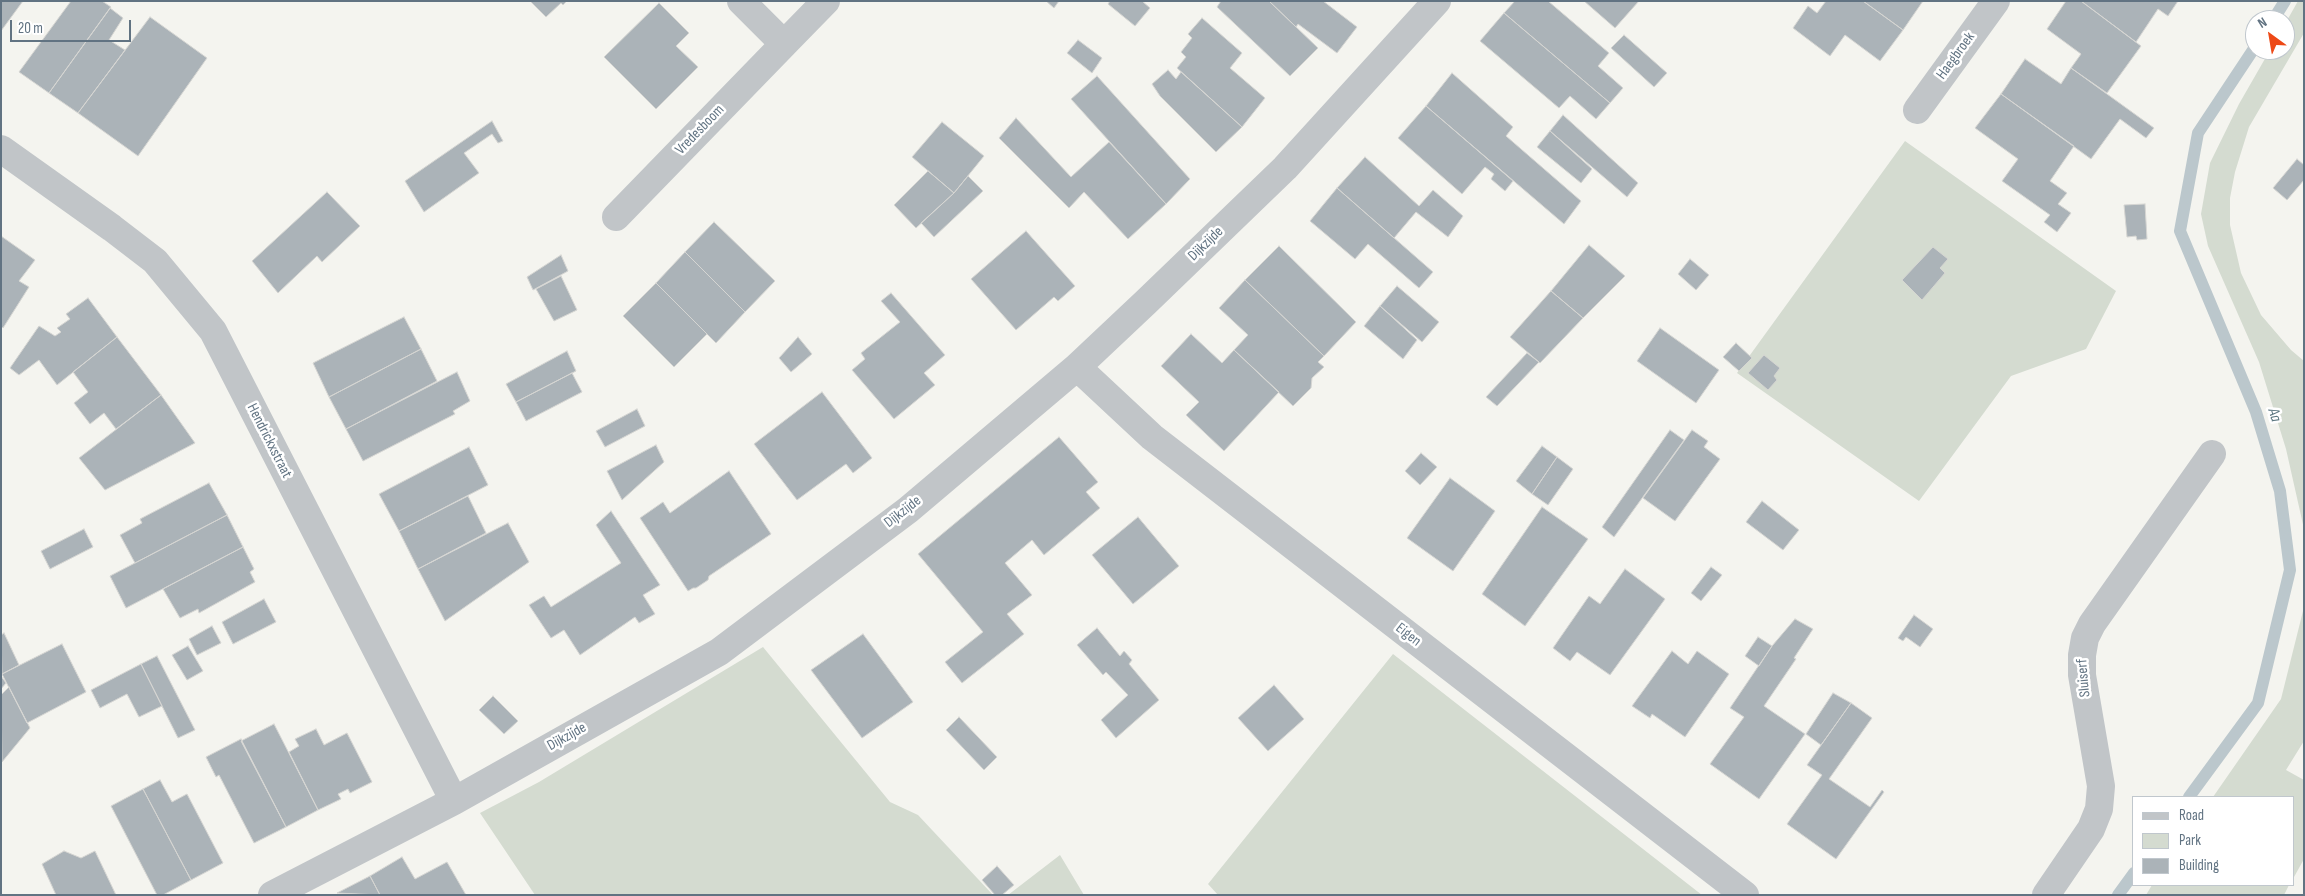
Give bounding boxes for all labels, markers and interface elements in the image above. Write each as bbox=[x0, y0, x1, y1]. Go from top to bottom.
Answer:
scale bar bbox=[12, 10, 134, 42]
north arrow bbox=[2245, 10, 2295, 60]
text: N bbox=[2255, 14, 2270, 32]
text: 20 m bbox=[18, 19, 43, 38]
street label: Haegbroek bbox=[1933, 29, 1979, 83]
street label: Vredesboom bbox=[672, 101, 728, 159]
street label: Dijkzijde bbox=[1185, 223, 1227, 265]
street label: Hendrickxstraat bbox=[243, 401, 295, 481]
water label: Aa bbox=[2263, 406, 2285, 424]
street label: Dijkzijde bbox=[881, 492, 925, 532]
street label: Eigen bbox=[1392, 619, 1424, 651]
street label: Sluiserf bbox=[2073, 658, 2095, 698]
street label: Dijkzijde bbox=[544, 719, 590, 755]
legend bbox=[2132, 796, 2295, 886]
text: Road bbox=[2179, 806, 2204, 825]
text: Park bbox=[2179, 831, 2201, 850]
text: Building bbox=[2179, 856, 2219, 875]

